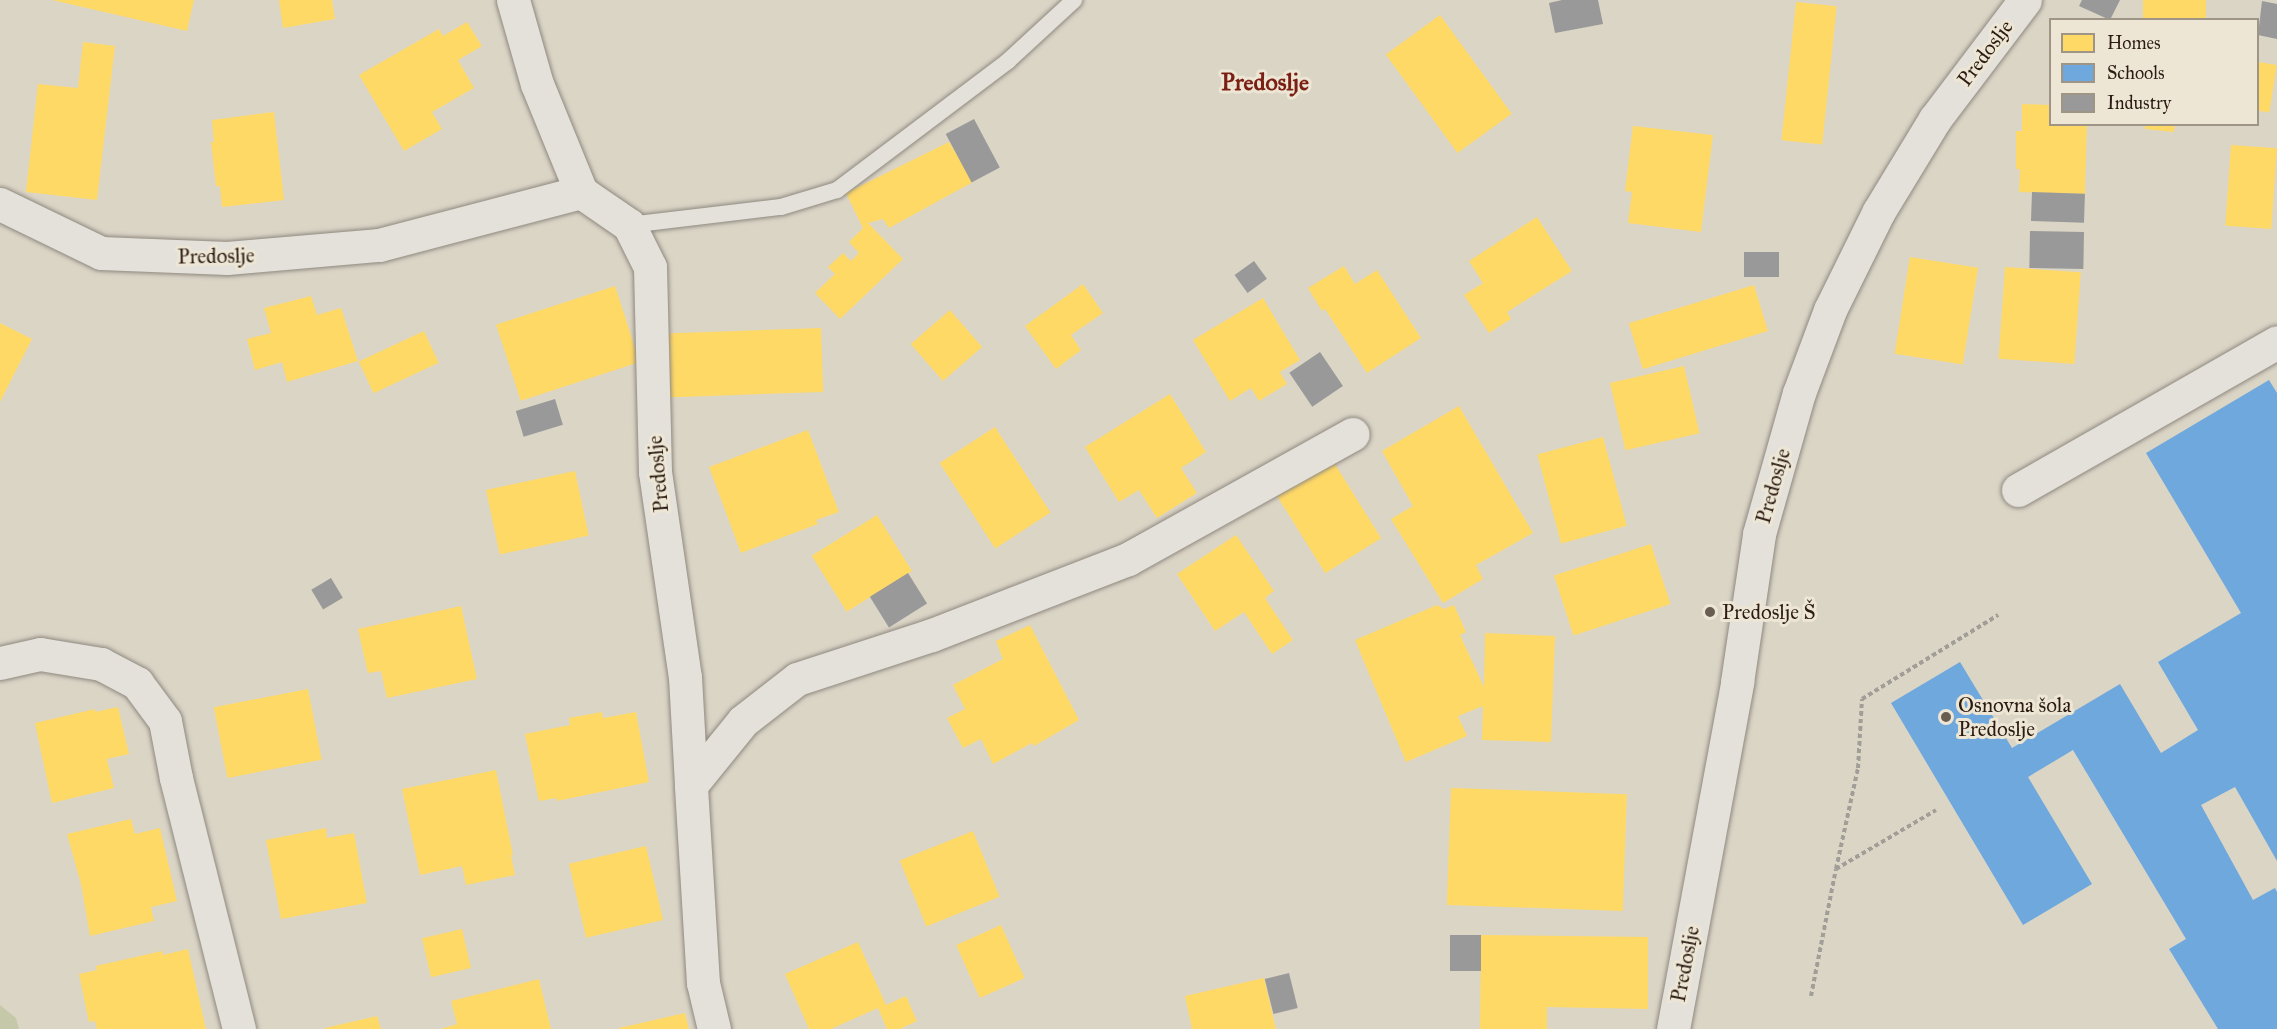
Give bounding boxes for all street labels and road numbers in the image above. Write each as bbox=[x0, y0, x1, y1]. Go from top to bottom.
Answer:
street label: Predoslje bbox=[1952, 15, 2018, 91]
street label: Predoslje bbox=[177, 243, 255, 269]
street label: Predoslje bbox=[642, 435, 674, 513]
street label: Predoslje bbox=[1750, 446, 1796, 526]
street label: Predoslje bbox=[1665, 924, 1705, 1004]

